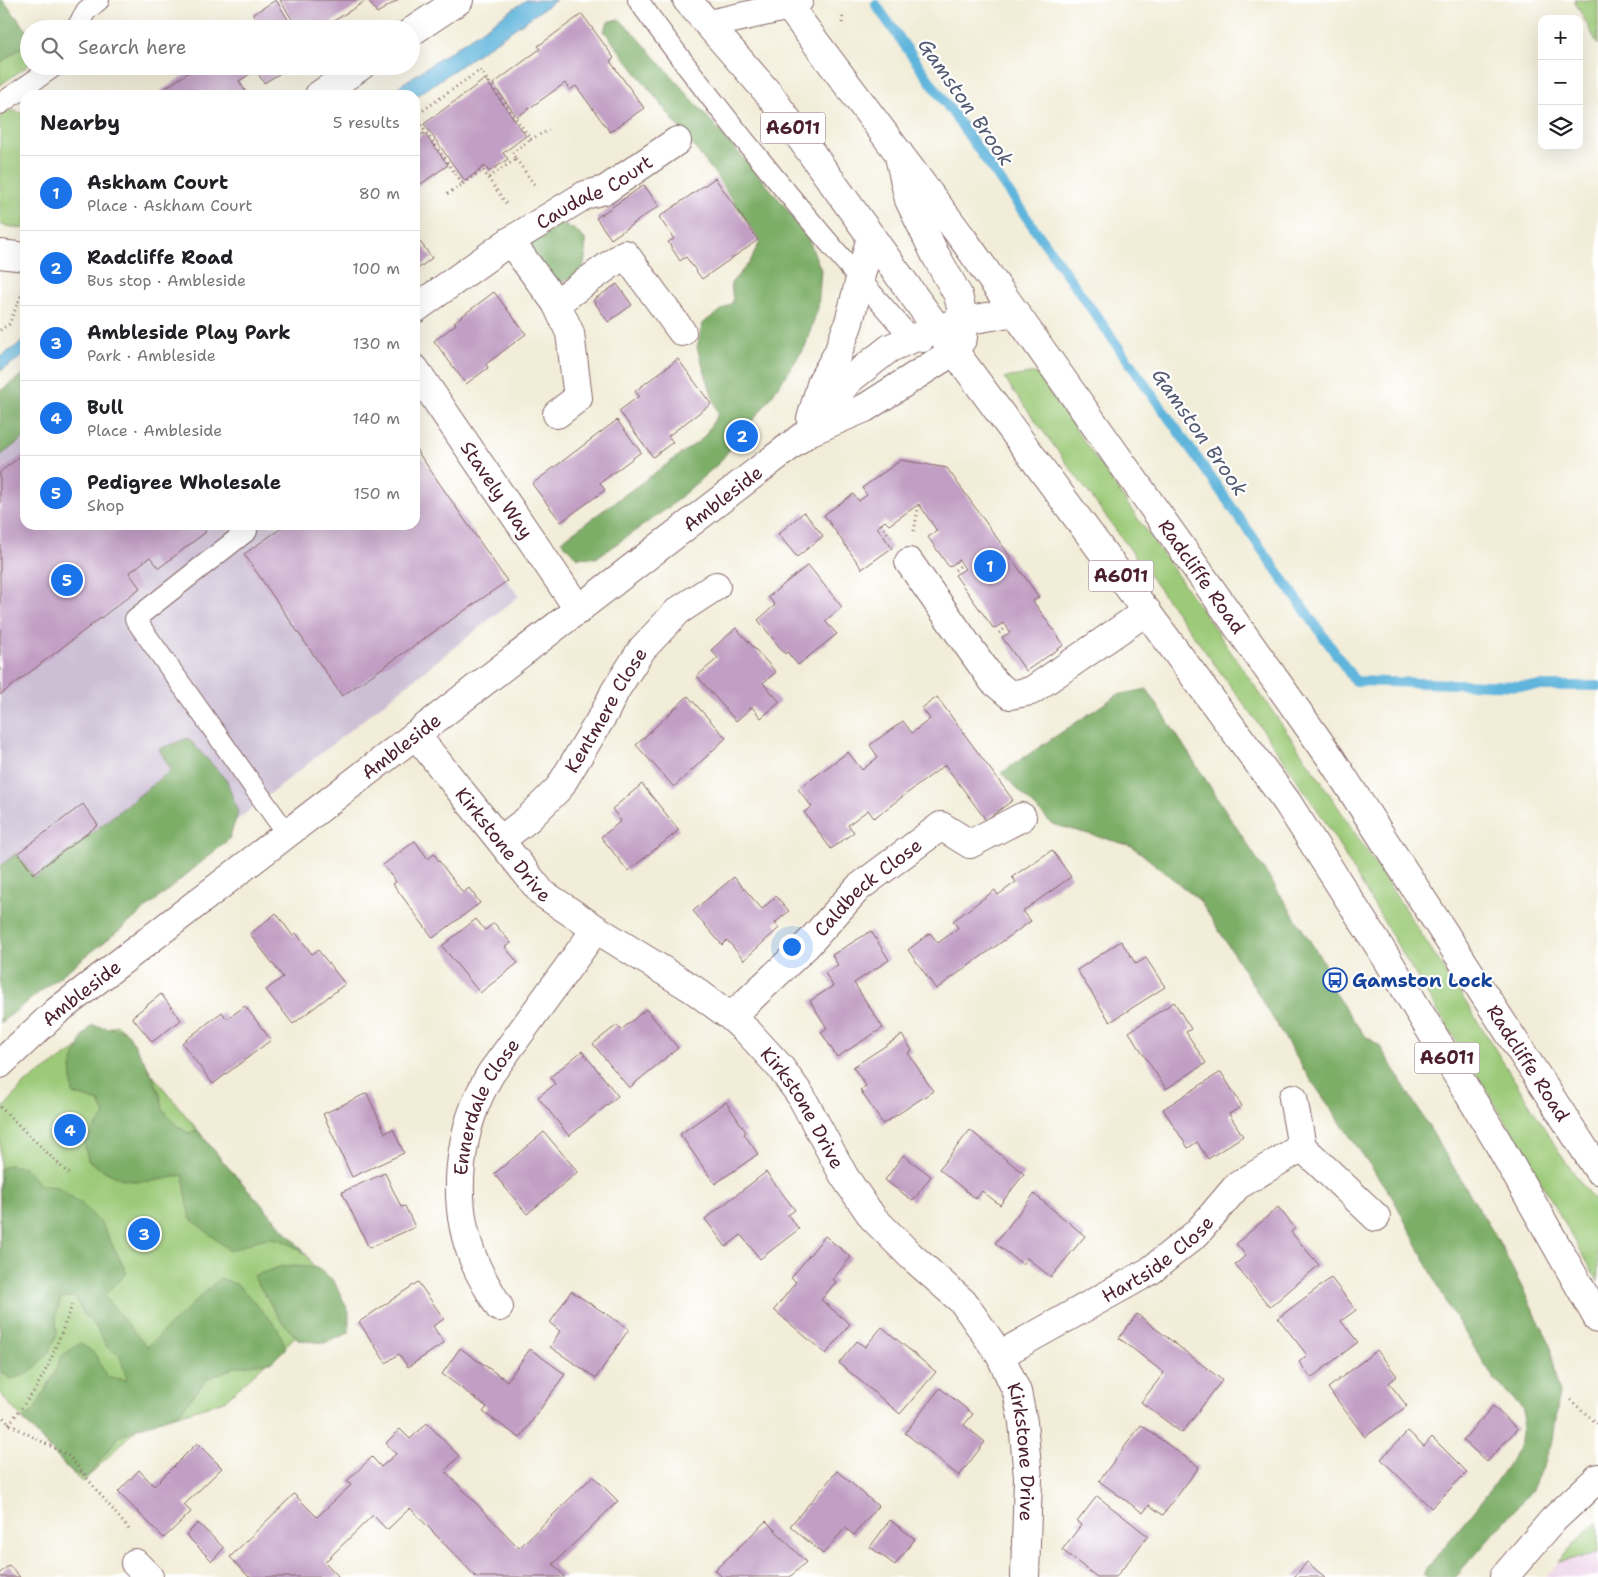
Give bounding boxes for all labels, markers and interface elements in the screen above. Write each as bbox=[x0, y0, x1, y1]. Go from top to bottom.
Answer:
map controls bbox=[1538, 15, 1583, 150]
button: + bbox=[1538, 15, 1583, 60]
search box bbox=[20, 20, 420, 75]
water label: Gamston Brook bbox=[912, 33, 1020, 171]
icon: search bbox=[38, 34, 66, 62]
text: Search here bbox=[78, 35, 187, 60]
button: − bbox=[1538, 60, 1583, 105]
button: layers bbox=[1538, 105, 1583, 150]
text: Nearby bbox=[40, 109, 120, 137]
text: 5 results bbox=[333, 112, 400, 133]
road number: A6011 bbox=[760, 112, 826, 144]
street label: Caudale Court bbox=[531, 149, 657, 235]
text: Askham Court bbox=[87, 170, 228, 195]
text: 1 bbox=[52, 183, 60, 204]
text: 80 m bbox=[359, 183, 400, 204]
text: Place · Askham Court bbox=[87, 195, 253, 216]
text: Radcliffe Road bbox=[87, 245, 233, 270]
text: 2 bbox=[50, 258, 62, 279]
text: 100 m bbox=[352, 258, 400, 279]
text: Bus stop · Ambleside bbox=[87, 270, 246, 291]
text: Ambleside Play Park bbox=[87, 320, 291, 345]
text: 3 bbox=[50, 333, 62, 354]
text: 130 m bbox=[353, 333, 400, 354]
text: Park · Ambleside bbox=[87, 345, 216, 366]
water label: Gamston Brook bbox=[1146, 363, 1254, 501]
text: Bull bbox=[87, 395, 124, 420]
text: 4 bbox=[50, 408, 62, 429]
text: 140 m bbox=[353, 408, 400, 429]
pin: 2 bbox=[726, 417, 758, 455]
text: Place · Ambleside bbox=[87, 420, 222, 441]
street label: Stavely Way bbox=[455, 436, 539, 544]
street label: Ambleside bbox=[678, 460, 768, 537]
text: Pedigree Wholesale bbox=[87, 470, 281, 495]
text: 5 bbox=[51, 483, 61, 504]
text: 150 m bbox=[353, 483, 400, 504]
text: Shop bbox=[87, 495, 124, 516]
street label: Radcliffe Road bbox=[1152, 515, 1251, 639]
pin: 1 bbox=[974, 547, 1006, 585]
road number: A6011 bbox=[1088, 560, 1154, 592]
pin: 5 bbox=[51, 561, 83, 599]
street label: Kentmere Close bbox=[559, 643, 653, 778]
street label: Ambleside bbox=[356, 708, 446, 785]
street label: Kirkstone Drive bbox=[450, 782, 555, 908]
street label: Caldbeck Close bbox=[809, 833, 927, 942]
your location bbox=[779, 934, 805, 960]
street label: Ambleside bbox=[36, 954, 126, 1032]
bus stop icon: Gamston Lock bbox=[1322, 967, 1348, 993]
place label: Gamston Lock bbox=[1352, 968, 1493, 993]
street label: Radcliffe Road bbox=[1481, 1000, 1575, 1126]
street label: Ennerdale Close bbox=[448, 1033, 525, 1176]
street label: Kirkstone Drive bbox=[755, 1042, 850, 1173]
road number: A6011 bbox=[1414, 1042, 1480, 1074]
pin: 4 bbox=[54, 1111, 86, 1149]
street label: Hartside Close bbox=[1097, 1210, 1219, 1309]
pin: 3 bbox=[128, 1215, 160, 1253]
street label: Kirkstone Drive bbox=[1001, 1378, 1040, 1522]

